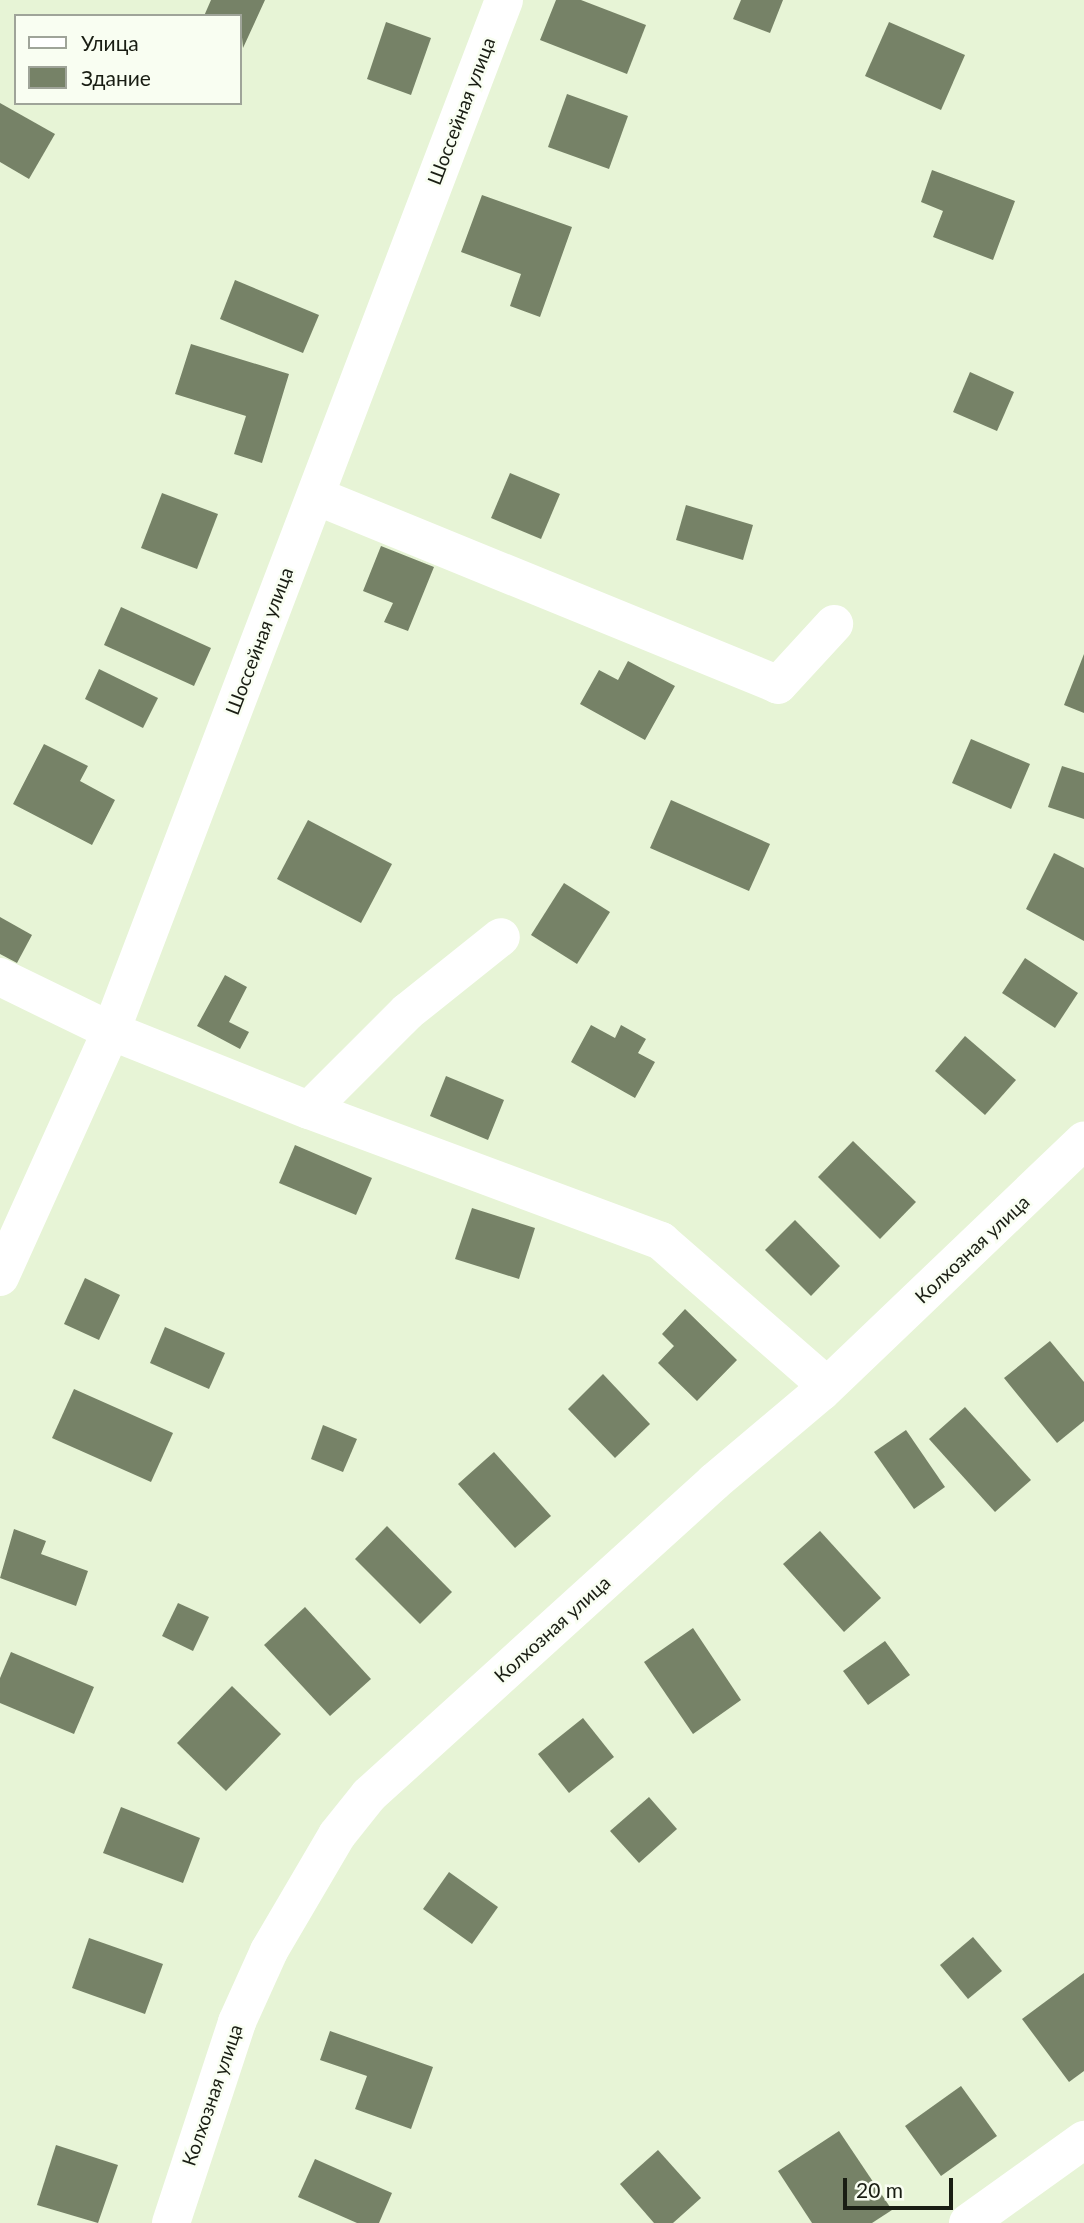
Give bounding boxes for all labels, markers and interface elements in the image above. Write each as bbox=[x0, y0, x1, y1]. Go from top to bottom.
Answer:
legend bbox=[14, 14, 242, 105]
text: Улица bbox=[81, 30, 139, 55]
street label: Шоссейная улица bbox=[422, 34, 500, 188]
text: Здание bbox=[81, 65, 151, 90]
street label: Шоссейная улица bbox=[220, 564, 298, 718]
street label: Колхозная улица bbox=[910, 1190, 1034, 1308]
street label: Колхозная улица bbox=[489, 1571, 615, 1687]
street label: Колхозная улица bbox=[177, 2021, 247, 2169]
scale bar bbox=[846, 2164, 956, 2208]
text: 20 m bbox=[856, 2177, 903, 2202]

